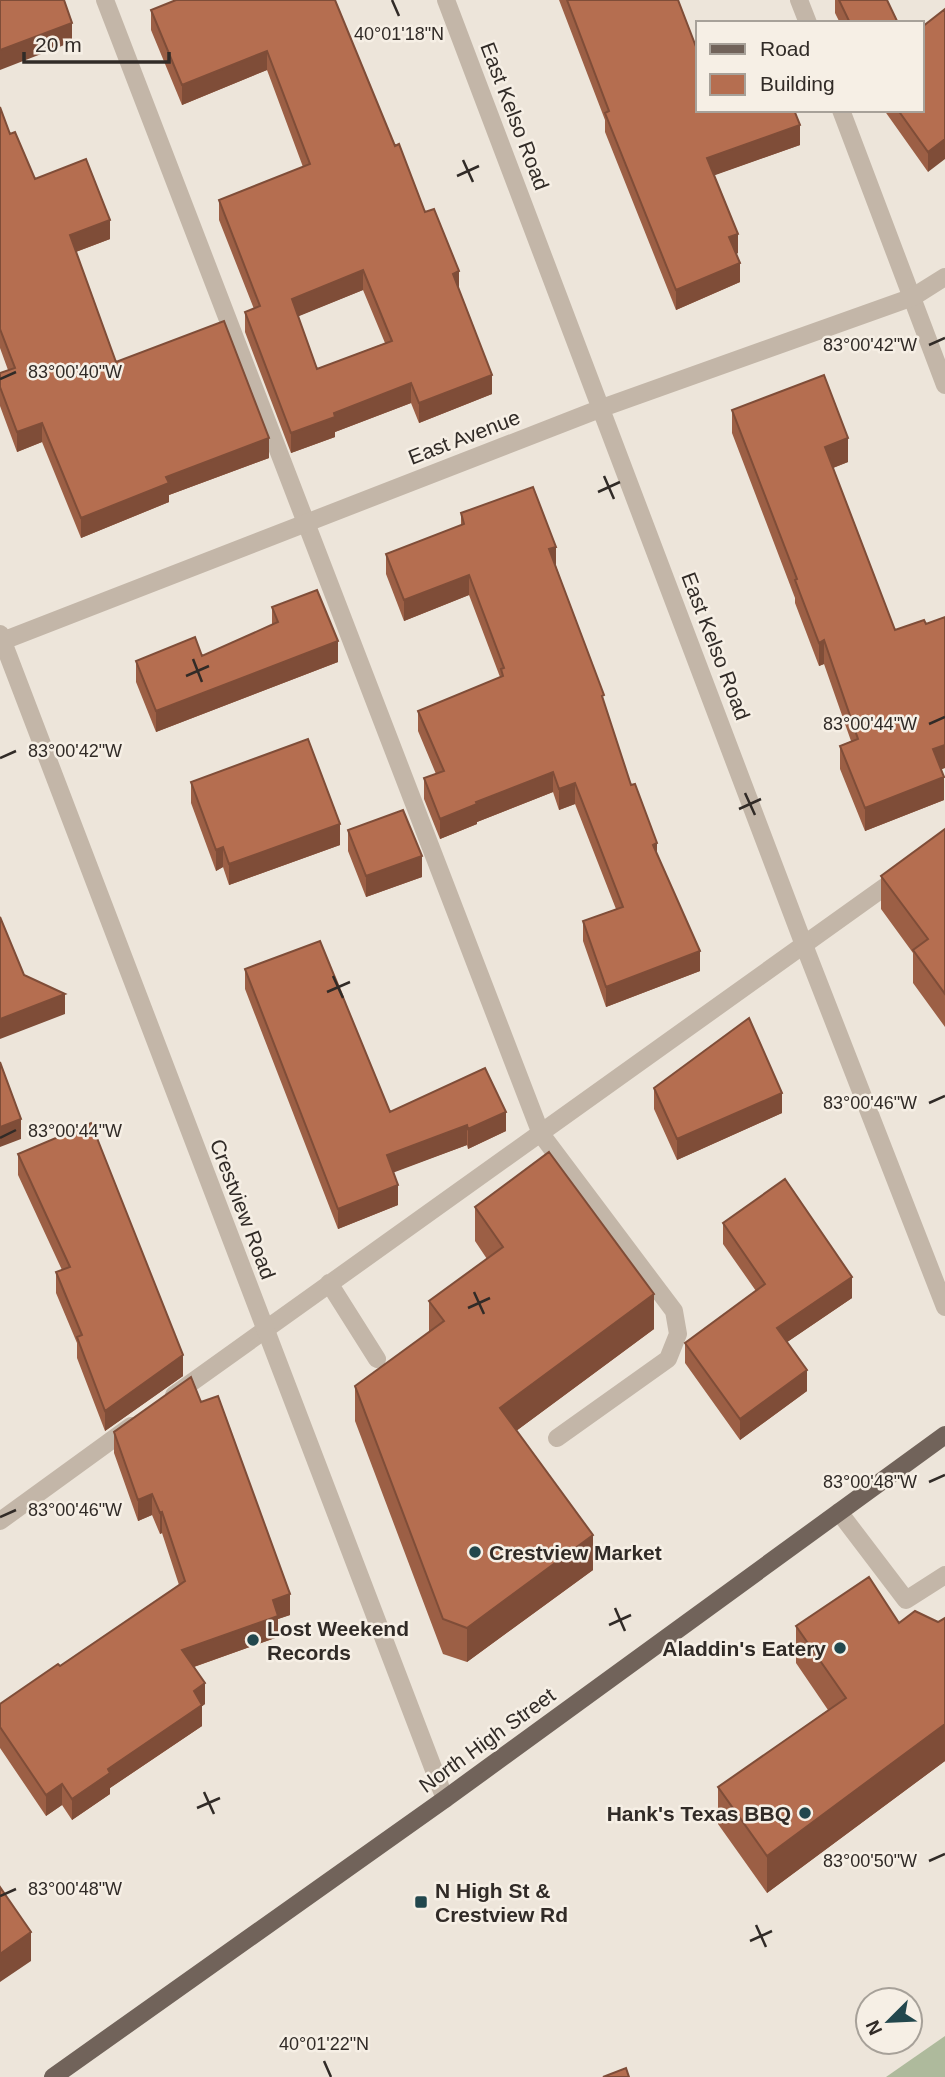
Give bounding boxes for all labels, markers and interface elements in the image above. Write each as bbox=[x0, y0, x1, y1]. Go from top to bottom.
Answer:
scale bar bbox=[24, 21, 170, 65]
legend bbox=[696, 21, 924, 112]
text: 40°01'18"N bbox=[354, 24, 444, 44]
text: 20 m bbox=[35, 33, 82, 56]
text: Road bbox=[760, 37, 810, 60]
street label: East Kelso Road bbox=[476, 39, 554, 193]
text: Building bbox=[760, 72, 835, 95]
text: 83°00'42"W bbox=[823, 335, 917, 355]
text: 83°00'40"W bbox=[28, 362, 122, 382]
street label: East Avenue bbox=[405, 405, 523, 469]
street label: East Kelso Road bbox=[677, 569, 755, 723]
text: 83°00'44"W bbox=[823, 714, 917, 734]
text: 83°00'42"W bbox=[28, 741, 122, 761]
text: 83°00'46"W bbox=[823, 1093, 917, 1113]
text: 83°00'44"W bbox=[28, 1121, 122, 1141]
street label: Crestview Road bbox=[206, 1136, 280, 1282]
text: 83°00'48"W bbox=[823, 1472, 917, 1492]
text: 83°00'46"W bbox=[28, 1500, 122, 1520]
place label: Crestview Market bbox=[489, 1541, 662, 1564]
marker: Crestview Market bbox=[467, 1544, 483, 1560]
place label: Lost Weekend Records bbox=[267, 1617, 409, 1664]
marker: Lost Weekend Records bbox=[245, 1632, 261, 1648]
place label: Aladdin's Eatery bbox=[662, 1637, 826, 1660]
marker: Aladdin's Eatery bbox=[832, 1640, 848, 1656]
street label: North High Street bbox=[415, 1683, 560, 1797]
place label: Hank's Texas BBQ bbox=[607, 1802, 791, 1825]
marker: Hank's Texas BBQ bbox=[797, 1805, 813, 1821]
text: 83°00'50"W bbox=[823, 1851, 917, 1871]
text: 83°00'48"W bbox=[28, 1879, 122, 1899]
place label: N High St & Crestview Rd bbox=[435, 1879, 568, 1926]
marker: N High St & Crestview Rd bbox=[413, 1894, 429, 1910]
north arrow bbox=[854, 1986, 924, 2056]
text: N bbox=[862, 2017, 886, 2038]
text: 40°01'22"N bbox=[279, 2034, 369, 2054]

